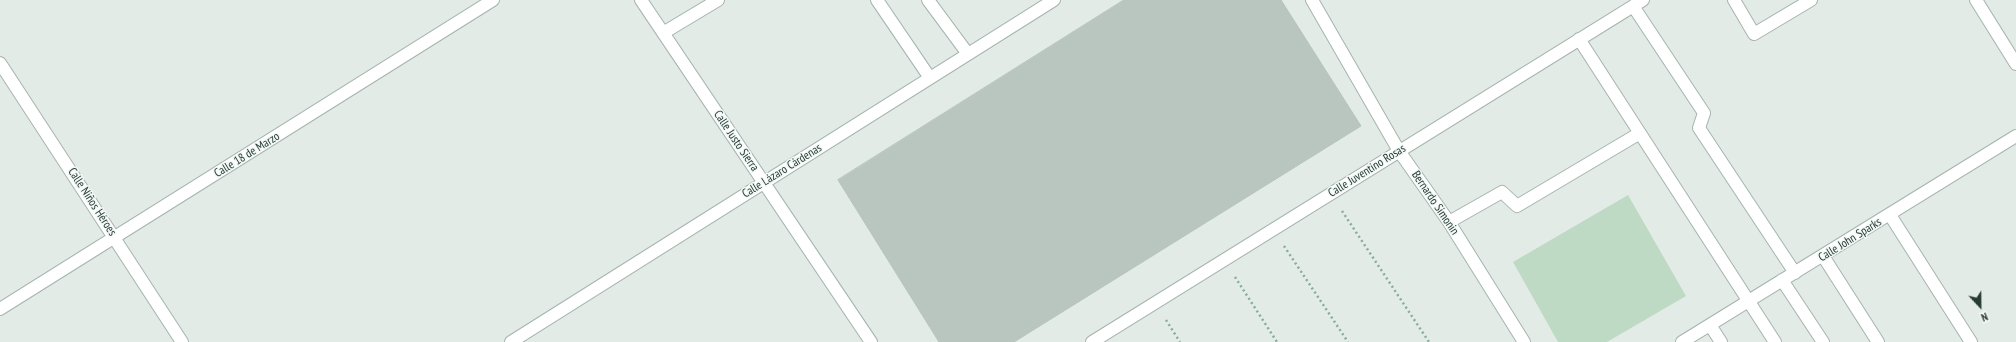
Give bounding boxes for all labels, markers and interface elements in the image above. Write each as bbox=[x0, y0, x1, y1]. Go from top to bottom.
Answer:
street label: Calle Justo Sierra bbox=[710, 108, 762, 174]
street label: Calle 18 de Marzo bbox=[212, 129, 282, 181]
street label: Calle Lázaro Cárdenas bbox=[740, 141, 824, 201]
street label: Calle Juventino Rosas bbox=[1326, 141, 1408, 201]
street label: Calle Niños Héroes bbox=[65, 165, 119, 239]
street label: Bernardo Simonin bbox=[1408, 168, 1462, 238]
street label: Calle John Sparks bbox=[1816, 215, 1884, 265]
north arrow bbox=[1960, 286, 2000, 326]
text: N bbox=[1979, 310, 1990, 325]

